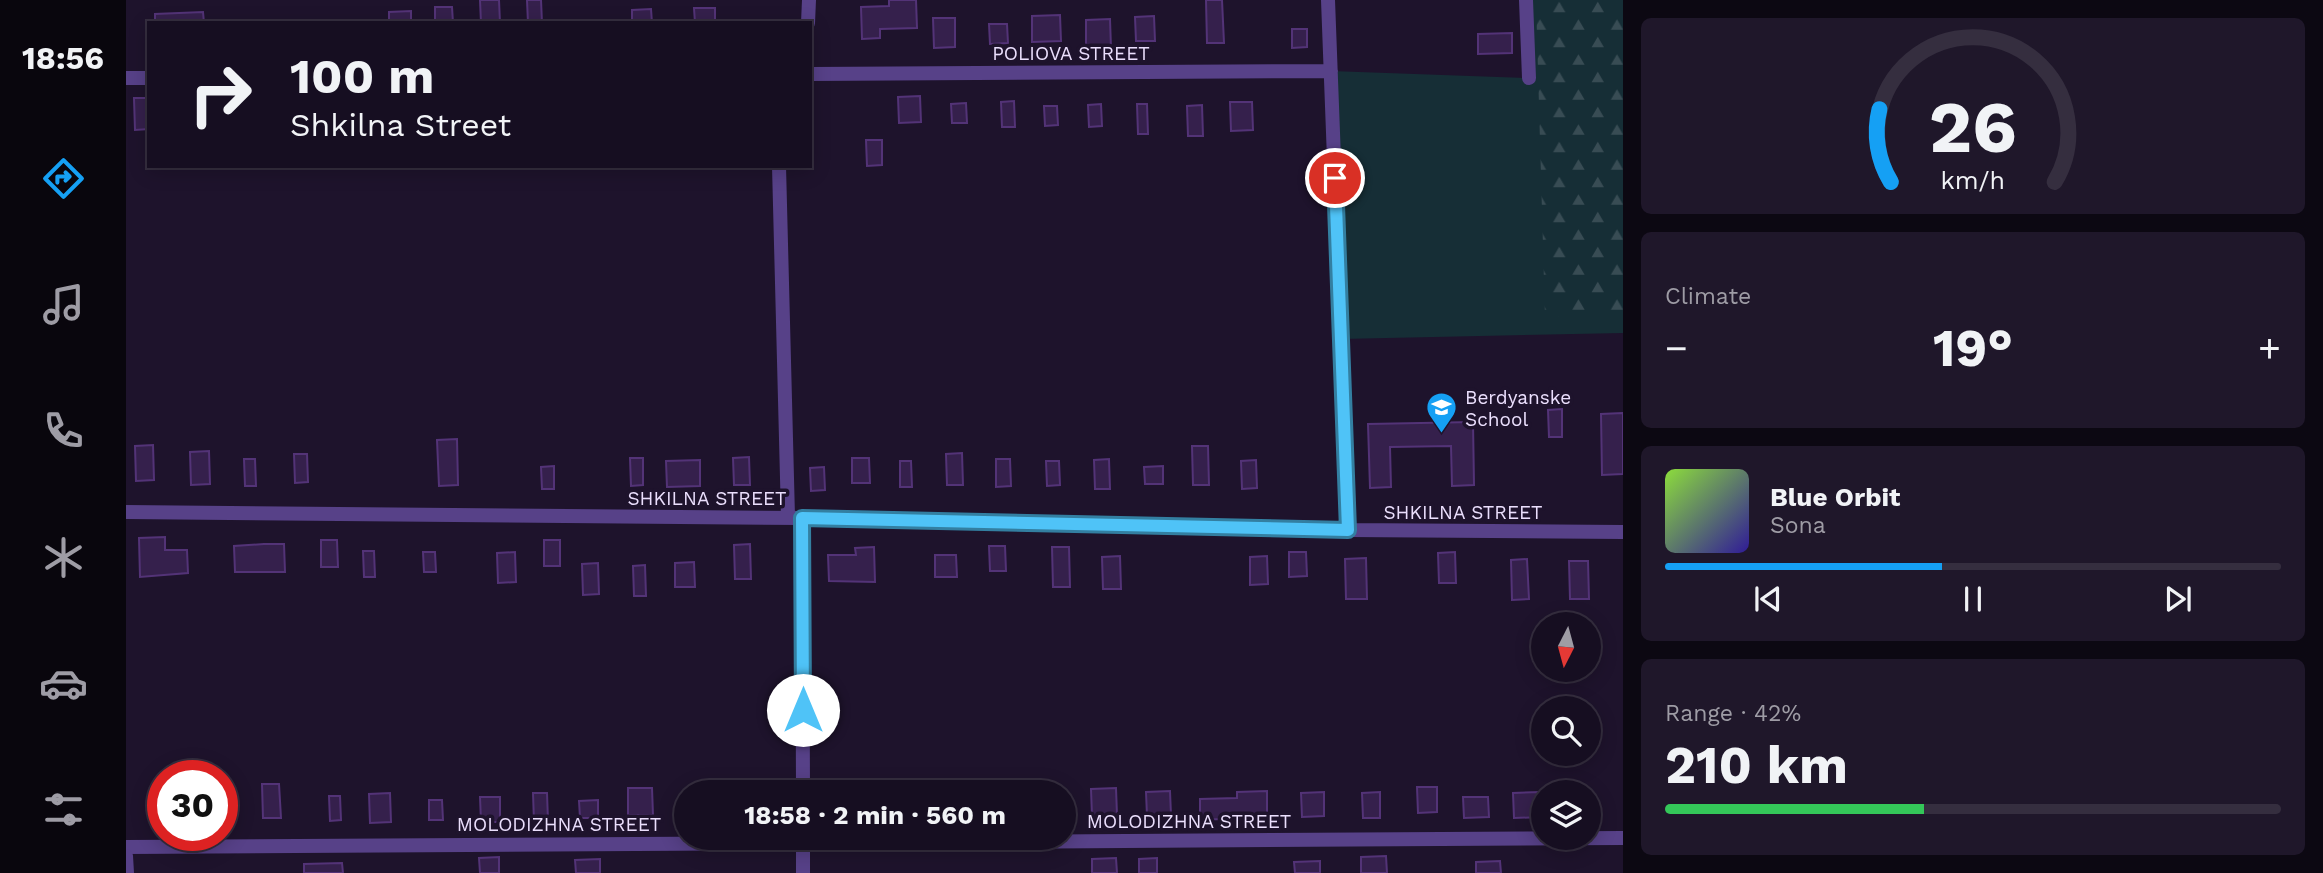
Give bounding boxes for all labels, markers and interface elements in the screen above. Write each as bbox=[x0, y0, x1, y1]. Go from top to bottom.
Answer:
text: 18:56 bbox=[22, 39, 104, 77]
street label: POLIOVA STREET bbox=[992, 42, 1150, 65]
text: 100 m bbox=[290, 47, 434, 105]
icon: right bbox=[175, 49, 266, 140]
text: 26 bbox=[1929, 84, 2017, 170]
text: Shkilna Street bbox=[290, 106, 511, 144]
pin bbox=[1305, 148, 1365, 208]
icon: directions bbox=[39, 154, 88, 203]
icon: arrive bbox=[1316, 159, 1354, 197]
text: km/h bbox=[1941, 166, 2005, 195]
icon: music bbox=[39, 280, 88, 329]
text: Climate bbox=[1665, 283, 1751, 310]
text: 19° bbox=[1933, 318, 2013, 379]
text: − bbox=[1665, 326, 1688, 370]
text: + bbox=[2258, 326, 2281, 370]
place label: Berdyanske School bbox=[1465, 386, 1571, 431]
school or university icon: Berdyanske School bbox=[1425, 391, 1459, 435]
icon: phone bbox=[39, 406, 88, 455]
text: Blue Orbit bbox=[1770, 482, 1900, 512]
street label: SHKILNA STREET bbox=[627, 487, 787, 510]
street label: SHKILNA STREET bbox=[1383, 501, 1543, 524]
text: Sona bbox=[1770, 512, 1826, 539]
icon: climate bbox=[39, 533, 88, 582]
icon: previous bbox=[1749, 580, 1787, 618]
icon: pause bbox=[1954, 580, 1992, 618]
icon: next bbox=[2159, 580, 2197, 618]
north arrow bbox=[1531, 612, 1601, 682]
map controls bbox=[1531, 612, 1601, 850]
icon: car bbox=[39, 659, 88, 708]
position arrow bbox=[766, 673, 840, 747]
button: search bbox=[1531, 696, 1601, 766]
text: Range · 42% bbox=[1665, 700, 1801, 727]
text: 210 km bbox=[1665, 735, 1848, 796]
speed limit sign: 30 bbox=[147, 760, 238, 851]
button: layers bbox=[1531, 780, 1601, 850]
icon: filters bbox=[39, 785, 88, 834]
text: 18:58 · 2 min · 560 m bbox=[744, 800, 1006, 830]
street label: MOLODIZHNA STREET bbox=[1087, 810, 1291, 833]
street label: MOLODIZHNA STREET bbox=[457, 813, 661, 836]

